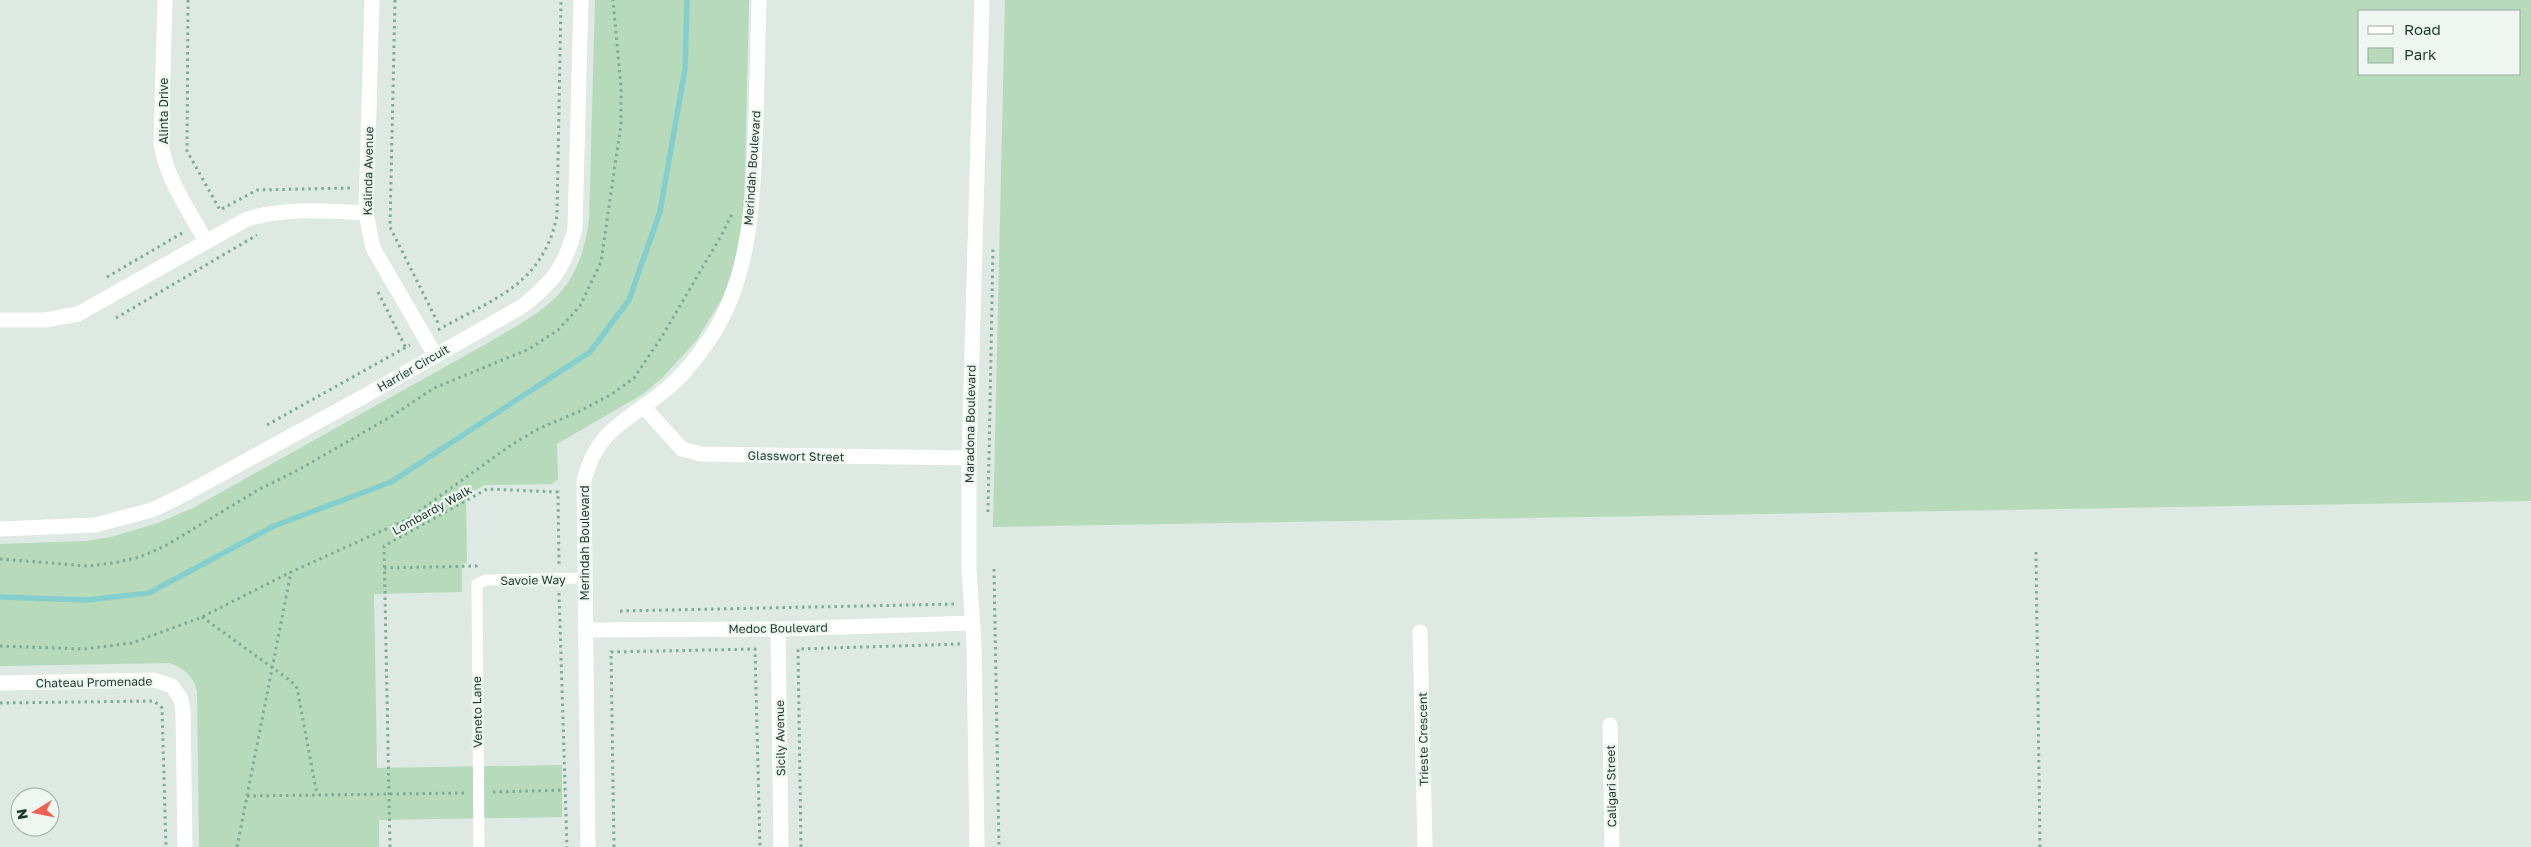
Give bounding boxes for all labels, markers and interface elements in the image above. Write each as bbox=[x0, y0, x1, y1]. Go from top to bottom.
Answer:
legend bbox=[2358, 10, 2521, 75]
text: Road bbox=[2404, 20, 2441, 38]
text: Park bbox=[2404, 45, 2437, 63]
street label: Alinta Drive bbox=[156, 78, 171, 144]
street label: Merindah Boulevard bbox=[741, 110, 763, 226]
street label: Kalinda Avenue bbox=[360, 126, 376, 216]
street label: Harrier Circuit bbox=[374, 341, 452, 395]
street label: Maradona Boulevard bbox=[961, 365, 979, 483]
street label: Glasswort Street bbox=[747, 448, 845, 464]
street label: Lombardy Walk bbox=[390, 482, 475, 538]
street label: Merindah Boulevard bbox=[577, 485, 592, 601]
street label: Savoie Way bbox=[500, 572, 566, 588]
street label: Medoc Boulevard bbox=[728, 620, 828, 636]
street label: Chateau Promenade bbox=[36, 673, 153, 691]
street label: Veneto Lane bbox=[469, 676, 485, 748]
street label: Trieste Crescent bbox=[1415, 692, 1431, 786]
street label: Sicily Avenue bbox=[772, 700, 788, 776]
street label: Caligari Street bbox=[1603, 744, 1619, 827]
north arrow bbox=[10, 787, 60, 837]
text: N bbox=[12, 808, 31, 821]

